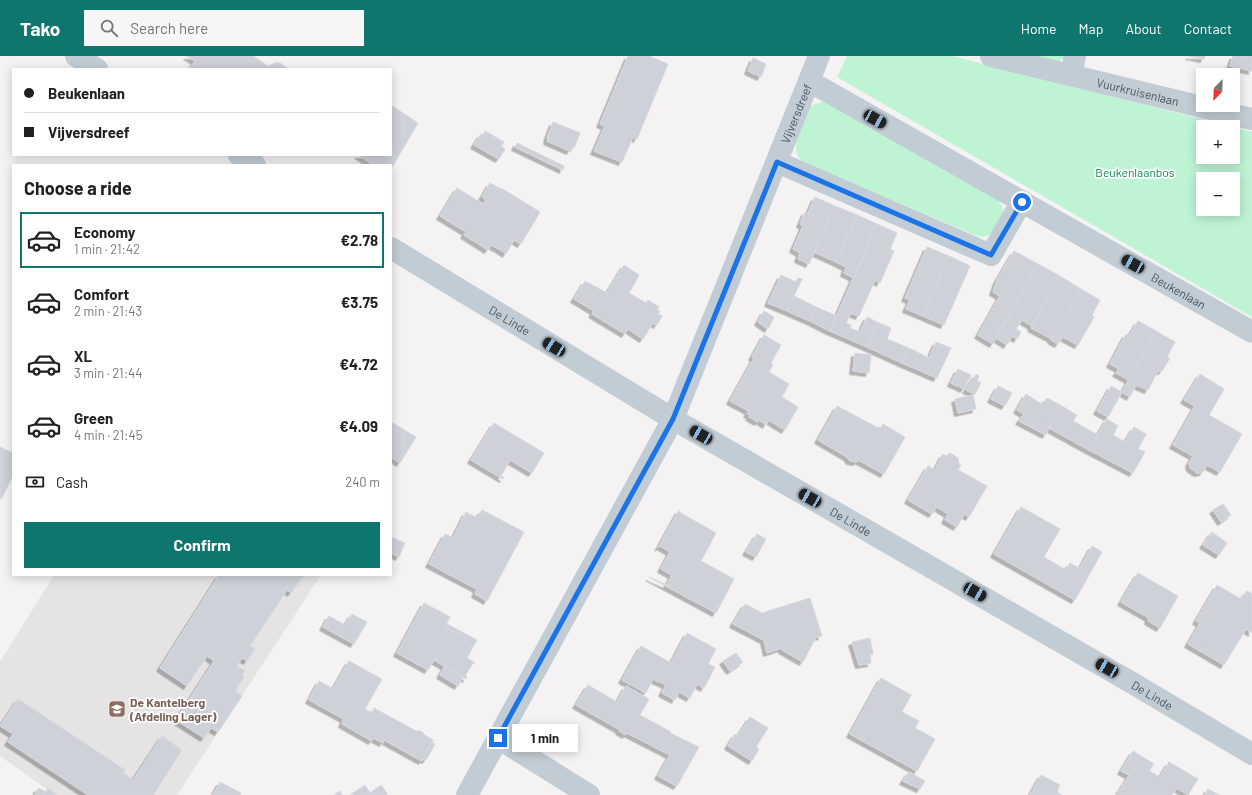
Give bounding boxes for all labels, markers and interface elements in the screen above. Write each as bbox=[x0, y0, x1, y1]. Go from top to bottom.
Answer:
search box bbox=[84, 10, 364, 46]
text: Tako bbox=[20, 17, 60, 40]
icon: search bbox=[98, 17, 120, 39]
text: Search here bbox=[130, 19, 208, 37]
text: Home bbox=[1021, 20, 1057, 37]
text: Map bbox=[1079, 20, 1103, 37]
text: About bbox=[1125, 20, 1162, 37]
text: Contact bbox=[1184, 20, 1232, 37]
north arrow bbox=[1196, 68, 1240, 112]
map controls bbox=[1196, 68, 1240, 216]
street label: Vuurkruisenlaan bbox=[1095, 75, 1180, 108]
street label: Vijversdreef bbox=[778, 82, 814, 145]
text: Beukenlaan bbox=[48, 84, 125, 102]
car bbox=[862, 108, 888, 130]
button: + bbox=[1196, 120, 1240, 164]
text: Vijversdreef bbox=[48, 123, 130, 141]
park label: Beukenlaanbos bbox=[1095, 165, 1175, 179]
button: − bbox=[1196, 172, 1240, 216]
text: Choose a ride bbox=[24, 177, 132, 199]
route start bbox=[1013, 193, 1031, 211]
icon: car bbox=[26, 222, 62, 258]
text: Economy bbox=[74, 223, 135, 241]
text: €2.78 bbox=[340, 231, 378, 249]
text: 1 min · 21:42 bbox=[74, 241, 140, 257]
car bbox=[1120, 253, 1146, 275]
street label: Beukenlaan bbox=[1149, 269, 1209, 312]
icon: car bbox=[26, 284, 62, 320]
text: Comfort bbox=[74, 285, 129, 303]
text: €3.75 bbox=[341, 293, 378, 311]
street label: De Linde bbox=[487, 302, 533, 338]
text: 2 min · 21:43 bbox=[74, 303, 142, 319]
car bbox=[541, 336, 567, 358]
icon: car bbox=[26, 346, 62, 382]
text: XL bbox=[74, 347, 92, 365]
text: €4.72 bbox=[340, 355, 378, 373]
text: 3 min · 21:44 bbox=[74, 365, 142, 381]
icon: car bbox=[26, 408, 62, 444]
text: Green bbox=[74, 409, 113, 427]
text: €4.09 bbox=[339, 417, 378, 435]
car bbox=[688, 424, 714, 446]
text: 4 min · 21:45 bbox=[74, 427, 142, 443]
icon: cash bbox=[24, 471, 46, 493]
text: Cash bbox=[56, 473, 88, 491]
text: 240 m bbox=[345, 474, 380, 490]
car bbox=[797, 487, 823, 509]
street label: De Linde bbox=[828, 504, 874, 539]
button: Confirm bbox=[24, 522, 380, 568]
car bbox=[962, 581, 988, 603]
car bbox=[1094, 657, 1120, 679]
street label: De Linde bbox=[1129, 677, 1176, 713]
place label: De Kantelberg (Afdeling Lager) bbox=[129, 695, 217, 723]
school or university icon: De Kantelberg (Afdeling Lager) bbox=[107, 699, 127, 719]
callout: 1 min bbox=[512, 724, 578, 752]
route end bbox=[489, 729, 507, 747]
text: 1 min bbox=[531, 730, 559, 746]

